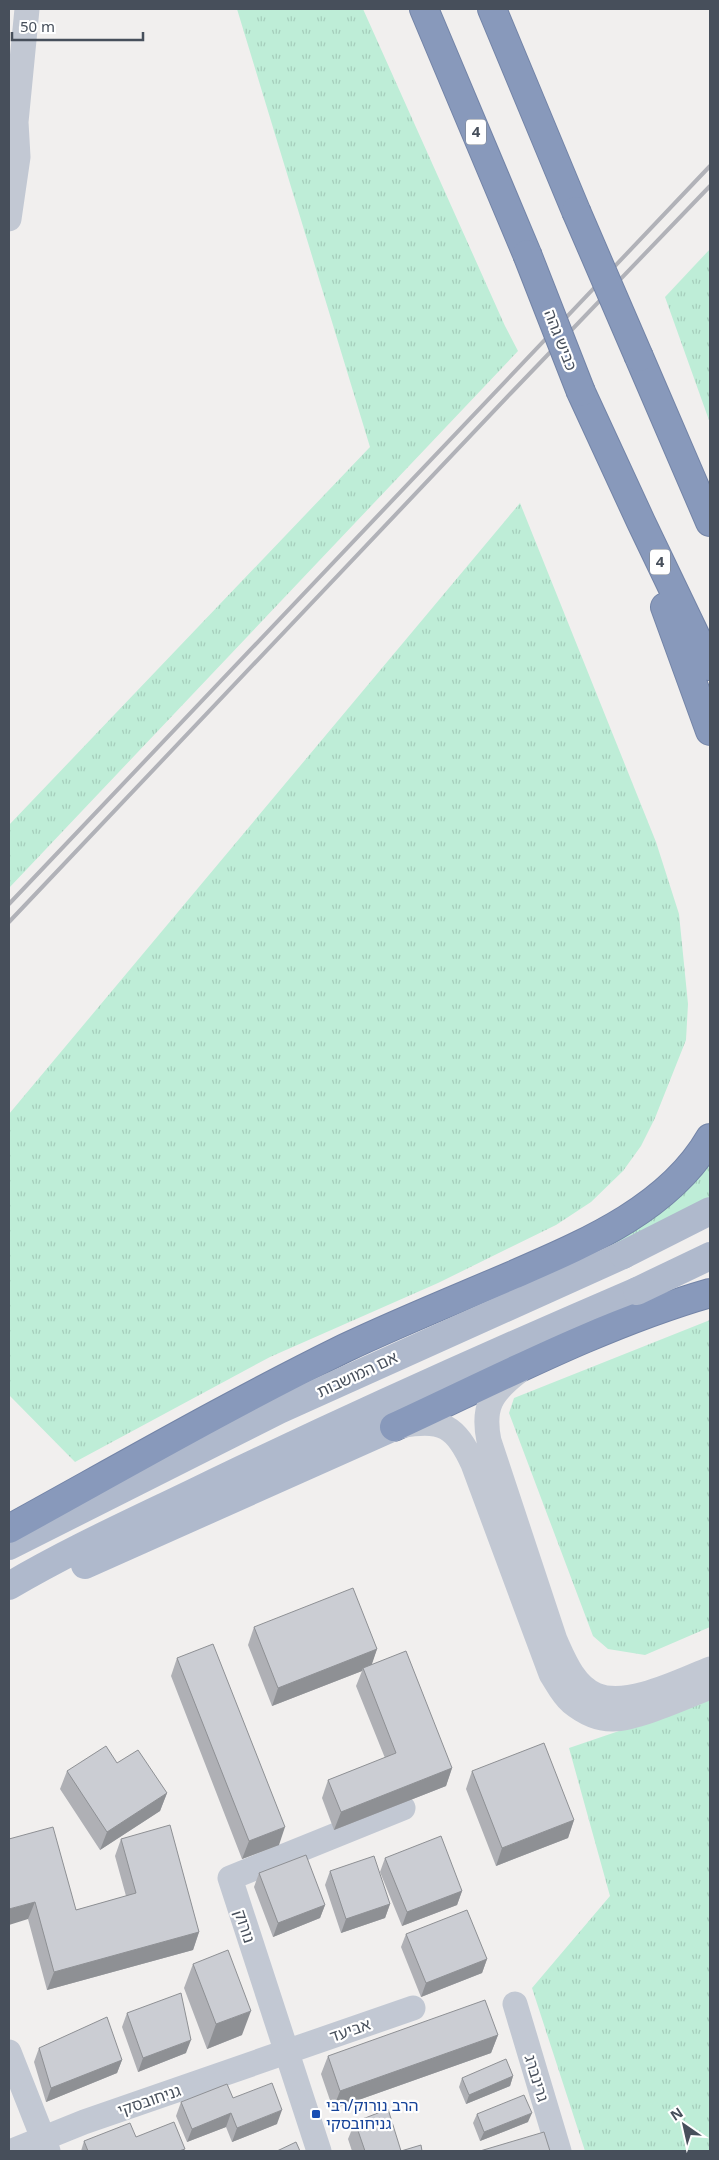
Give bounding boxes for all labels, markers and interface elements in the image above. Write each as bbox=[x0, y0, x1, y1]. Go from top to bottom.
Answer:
scale bar bbox=[12, 10, 144, 42]
text: 50 m bbox=[20, 16, 55, 36]
road number: 4 bbox=[466, 120, 486, 144]
street label: כביש גהה bbox=[539, 306, 583, 374]
road number: 4 bbox=[650, 550, 670, 574]
street label: אם המושבות bbox=[313, 1346, 401, 1402]
street label: נורוק bbox=[229, 1906, 261, 1946]
street label: אביעד bbox=[326, 2013, 374, 2047]
street label: גרינברג bbox=[519, 2052, 555, 2104]
street label: גניחובסקי bbox=[114, 2079, 184, 2121]
place label: הרב נורוק/רבי גניחובסקי bbox=[326, 2094, 419, 2134]
north arrow bbox=[659, 2100, 709, 2150]
text: N bbox=[666, 2103, 686, 2125]
marker: הרב נורוק/רבי גניחובסקי bbox=[310, 2108, 322, 2120]

